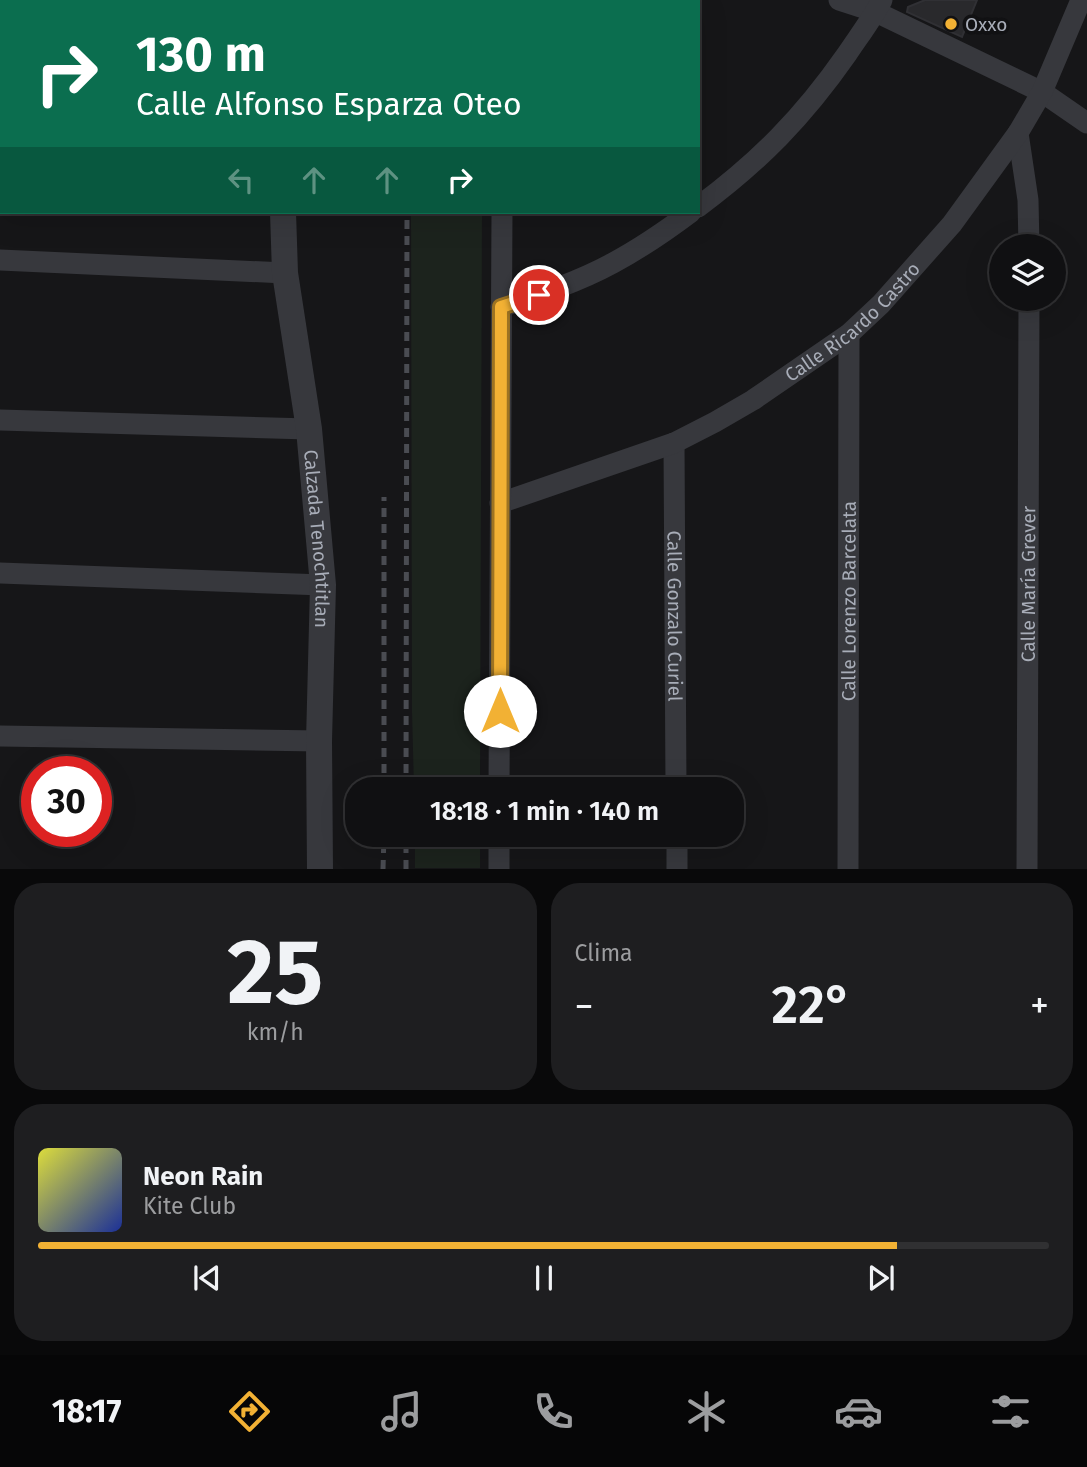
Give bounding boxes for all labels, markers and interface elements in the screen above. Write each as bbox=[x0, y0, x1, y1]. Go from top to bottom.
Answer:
place label: Oxxo bbox=[965, 13, 1007, 36]
marker: Oxxo bbox=[943, 16, 959, 32]
text: 130 m bbox=[136, 25, 266, 84]
icon: right bbox=[21, 28, 112, 119]
text: Calle Alfonso Esparza Oteo bbox=[136, 85, 522, 123]
icon: left bbox=[222, 161, 260, 199]
icon: ahead bbox=[295, 161, 333, 199]
icon: ahead bbox=[368, 161, 406, 199]
icon: right bbox=[441, 161, 479, 199]
map controls bbox=[989, 234, 1066, 311]
button: layers bbox=[989, 234, 1066, 311]
street label: Calle Ricardo Castro bbox=[780, 257, 924, 386]
pin bbox=[509, 265, 569, 325]
icon: arrive bbox=[520, 276, 558, 314]
street label: Calzada Tenochtitlan bbox=[299, 449, 335, 628]
street label: Calle Lorenzo Barcelata bbox=[837, 501, 860, 701]
street label: Calle María Grever bbox=[1016, 505, 1040, 662]
street label: Calle Gonzalo Curiel bbox=[663, 530, 687, 702]
position arrow bbox=[463, 674, 537, 748]
speed limit sign: 30 bbox=[21, 756, 112, 847]
text: 18:18 · 1 min · 140 m bbox=[430, 796, 659, 827]
text: 25 bbox=[227, 918, 323, 1027]
text: Clima bbox=[575, 939, 633, 967]
text: 22° bbox=[772, 974, 852, 1037]
text: − bbox=[575, 983, 594, 1029]
text: + bbox=[1030, 983, 1049, 1029]
text: km/h bbox=[247, 1018, 304, 1046]
text: Neon Rain bbox=[143, 1161, 263, 1192]
text: Kite Club bbox=[143, 1192, 236, 1220]
icon: previous bbox=[188, 1259, 226, 1297]
icon: pause bbox=[525, 1259, 563, 1297]
icon: next bbox=[862, 1259, 900, 1297]
icon: directions bbox=[225, 1387, 274, 1436]
icon: music bbox=[377, 1387, 426, 1436]
icon: phone bbox=[529, 1387, 578, 1436]
icon: climate bbox=[682, 1387, 731, 1436]
icon: car bbox=[834, 1387, 883, 1436]
icon: filters bbox=[986, 1387, 1035, 1436]
text: 18:17 bbox=[52, 1392, 122, 1430]

